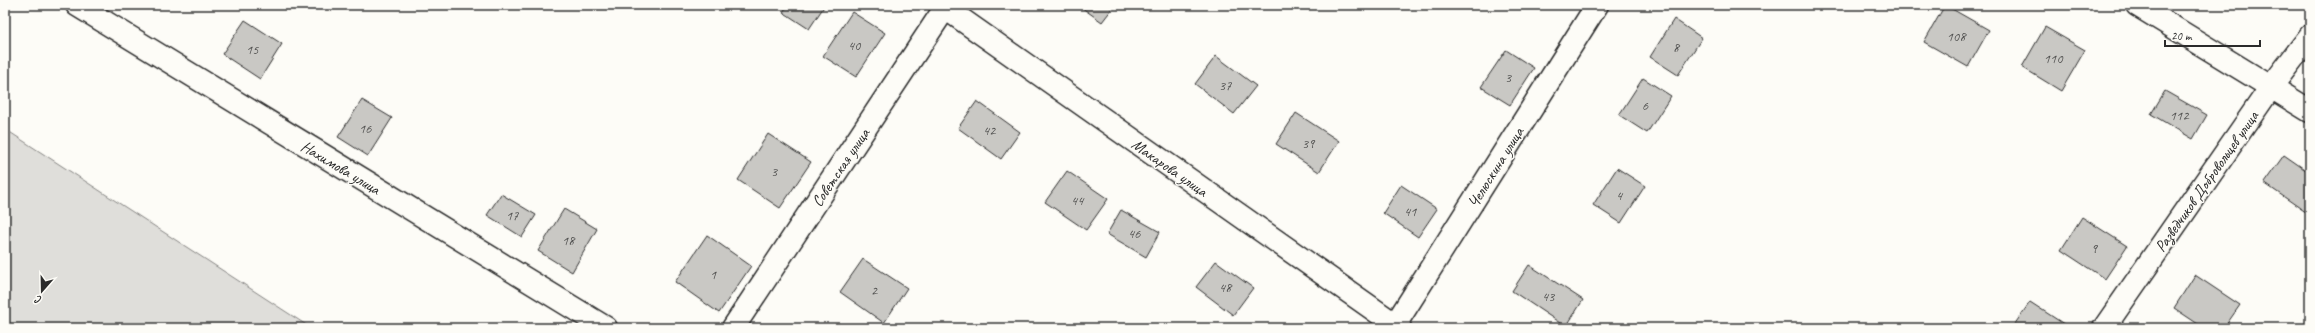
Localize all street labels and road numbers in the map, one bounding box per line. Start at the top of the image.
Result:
street label: Разведчиков Добровольцев улица [2151,106,2264,256]
street label: Челюскина улица [1463,123,1529,211]
street label: Советская улица [807,124,875,211]
street label: Макарова улица [1128,134,1212,202]
street label: Нахимова улица [297,136,385,200]

